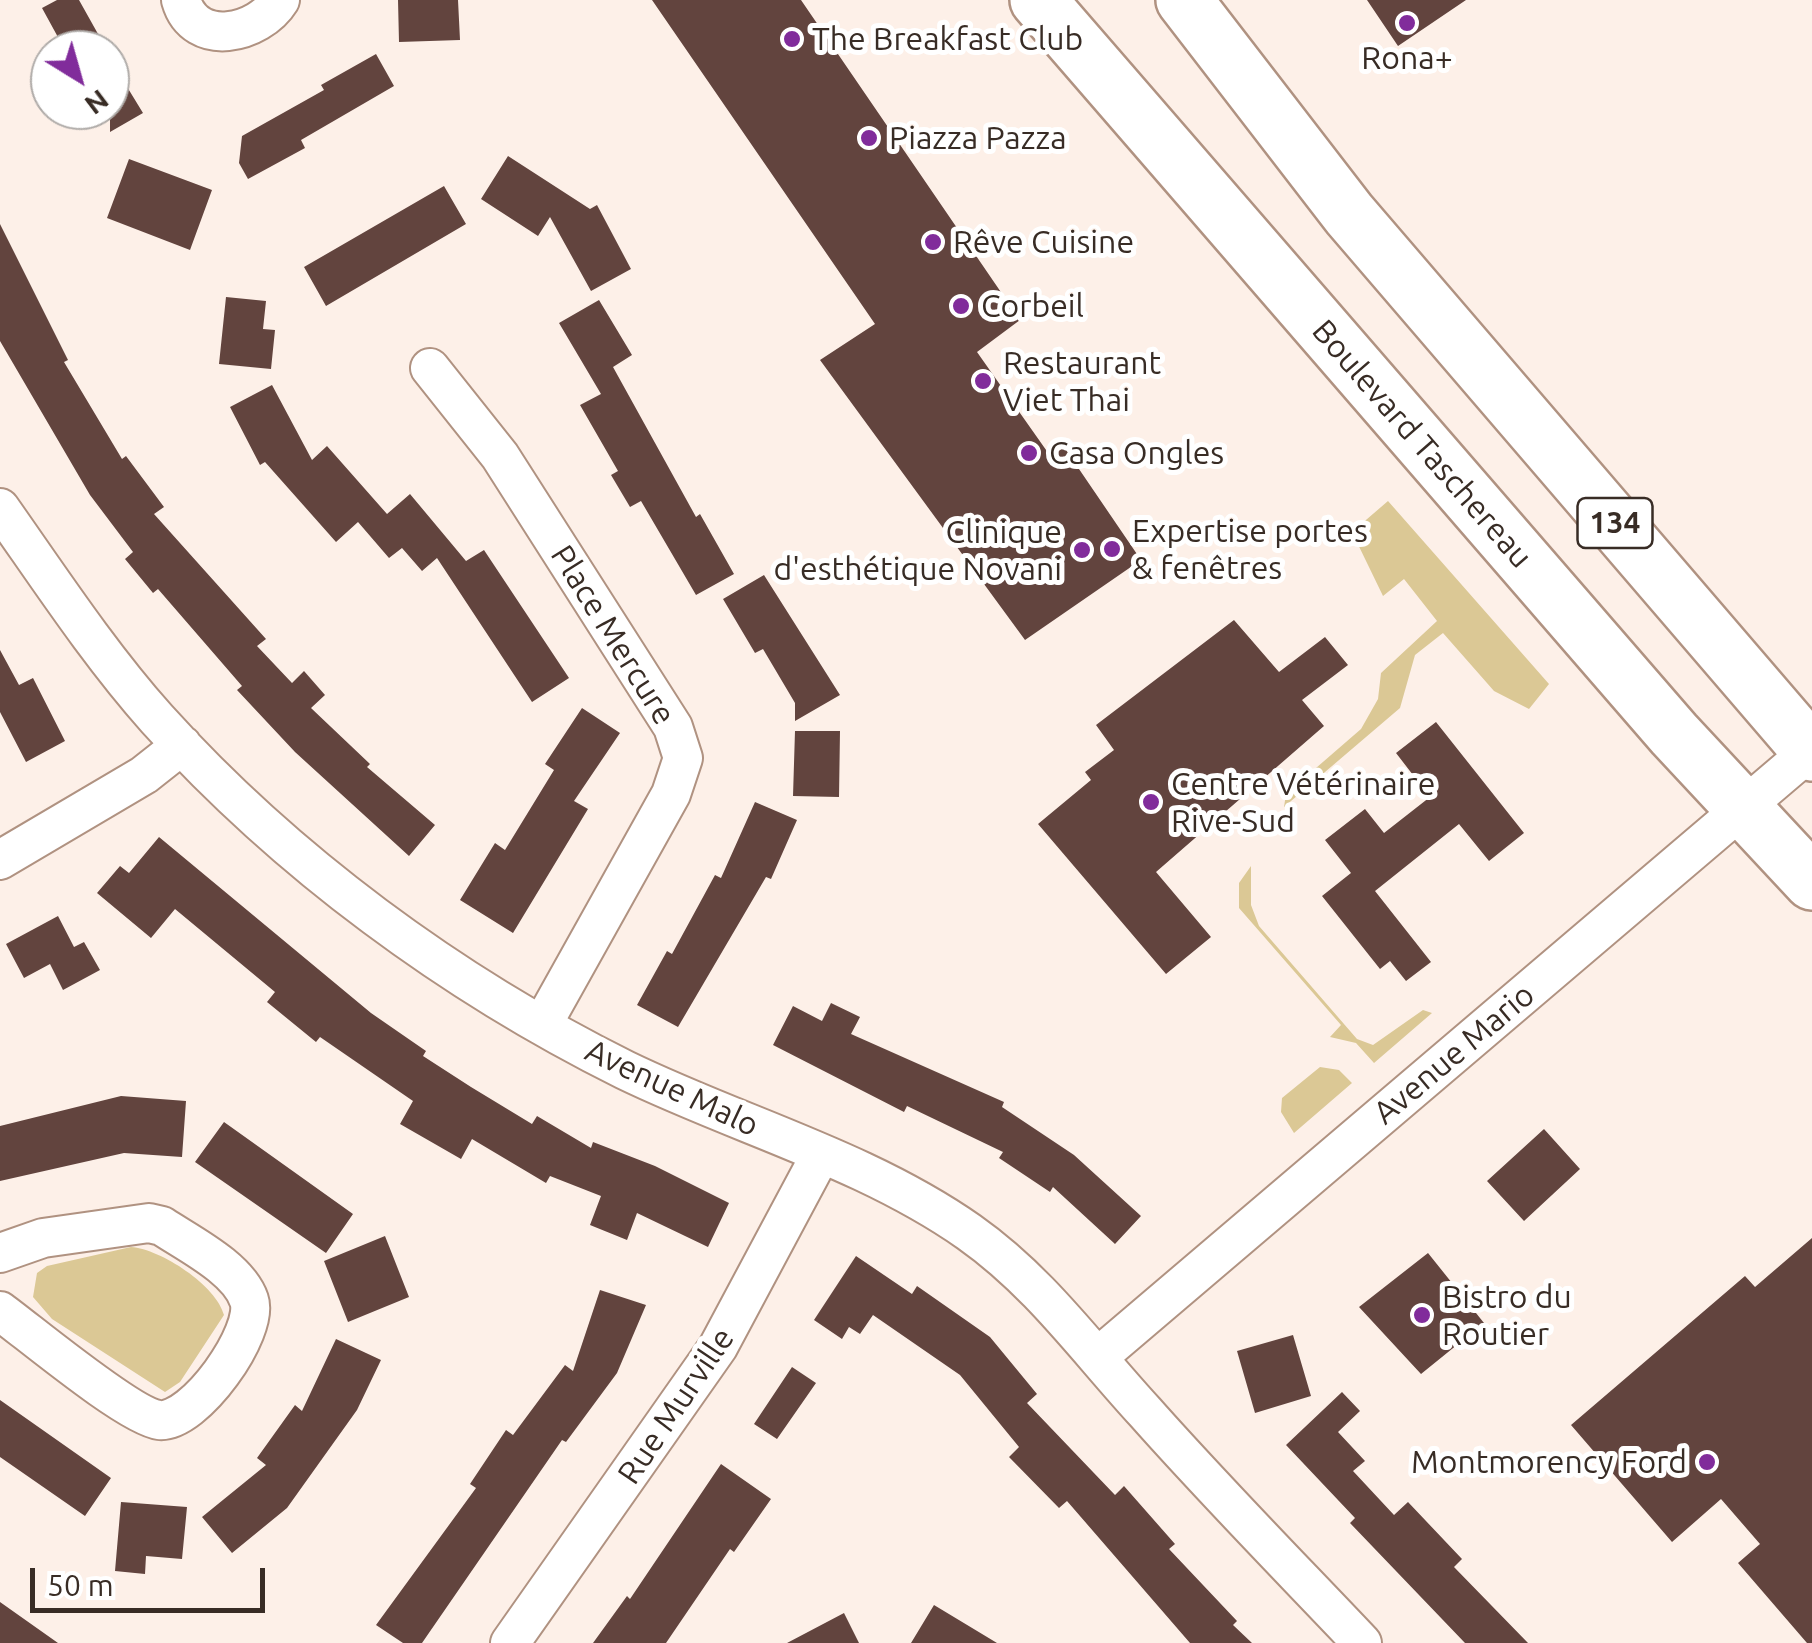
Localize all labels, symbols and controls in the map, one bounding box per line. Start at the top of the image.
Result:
marker: Rona+ [1396,12,1418,34]
place label: The Breakfast Club [812,20,1083,58]
marker: The Breakfast Club [781,28,803,50]
north arrow [30,30,130,130]
place label: Rona+ [1361,39,1453,77]
text: N [79,84,115,121]
place label: Piazza Pazza [889,119,1067,157]
marker: Piazza Pazza [858,127,880,149]
place label: Rêve Cuisine [953,223,1134,261]
marker: Rêve Cuisine [922,231,944,253]
place label: Corbeil [981,287,1084,325]
marker: Corbeil [950,295,972,317]
street label: Boulevard Taschereau [1304,312,1540,576]
place label: Restaurant Viet Thai [1003,344,1161,419]
marker: Restaurant Viet Thai [972,370,994,392]
place label: Casa Ongles [1049,434,1224,472]
marker: Casa Ongles [1018,442,1040,464]
road number: 134 [1578,498,1652,548]
place label: Expertise portes & fenêtres [1132,512,1368,587]
place label: Clinique d'esthétique Novani [774,513,1062,588]
street label: Place Mercure [543,538,683,732]
marker: Expertise portes & fenêtres [1101,538,1123,560]
marker: Clinique d'esthétique Novani [1071,539,1093,561]
place label: Centre Vétérinaire Rive-Sud [1171,765,1435,840]
marker: Centre Vétérinaire Rive-Sud [1140,791,1162,813]
street label: Avenue Mario [1366,976,1542,1132]
street label: Avenue Malo [579,1031,765,1145]
place label: Bistro du Routier [1442,1278,1572,1353]
marker: Bistro du Routier [1411,1304,1433,1326]
street label: Rue Murville [610,1321,742,1491]
place label: Montmorency Ford [1411,1443,1687,1481]
marker: Montmorency Ford [1696,1451,1718,1473]
scale bar [35,1548,270,1610]
text: 50 m [47,1568,114,1602]

